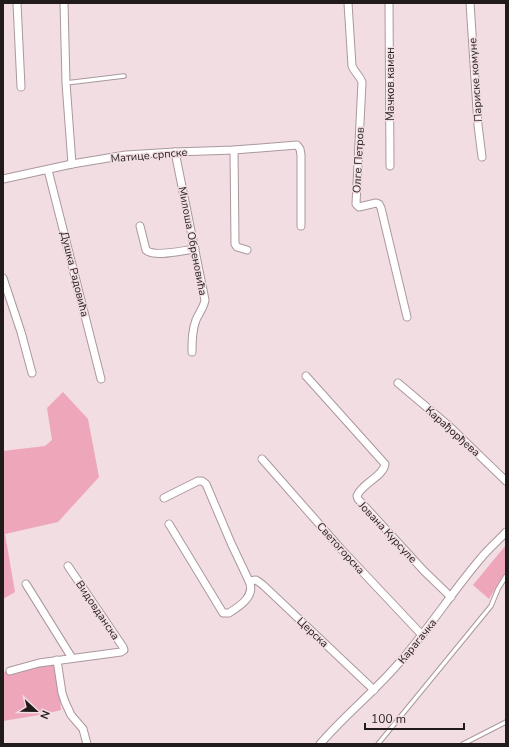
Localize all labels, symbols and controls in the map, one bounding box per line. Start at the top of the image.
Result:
street label: Париске комуне [465,37,486,123]
street label: Мачков камен [383,47,398,121]
street label: Олге Петров [349,127,368,193]
street label: Матице српске [110,145,188,166]
street label: Милоша Обреновића [175,185,210,297]
street label: Душка Радовића [57,230,92,319]
street label: Карађорђева [422,403,483,460]
street label: Јована Курсуле [355,498,420,566]
street label: Светогорска [313,519,368,578]
street label: Видовданска [72,578,123,643]
street label: Церска [294,614,332,651]
street label: Карагачка [395,616,440,667]
north arrow [16,691,56,731]
scale bar [365,705,464,731]
text: N [36,708,53,721]
text: 100 m [371,711,406,727]

